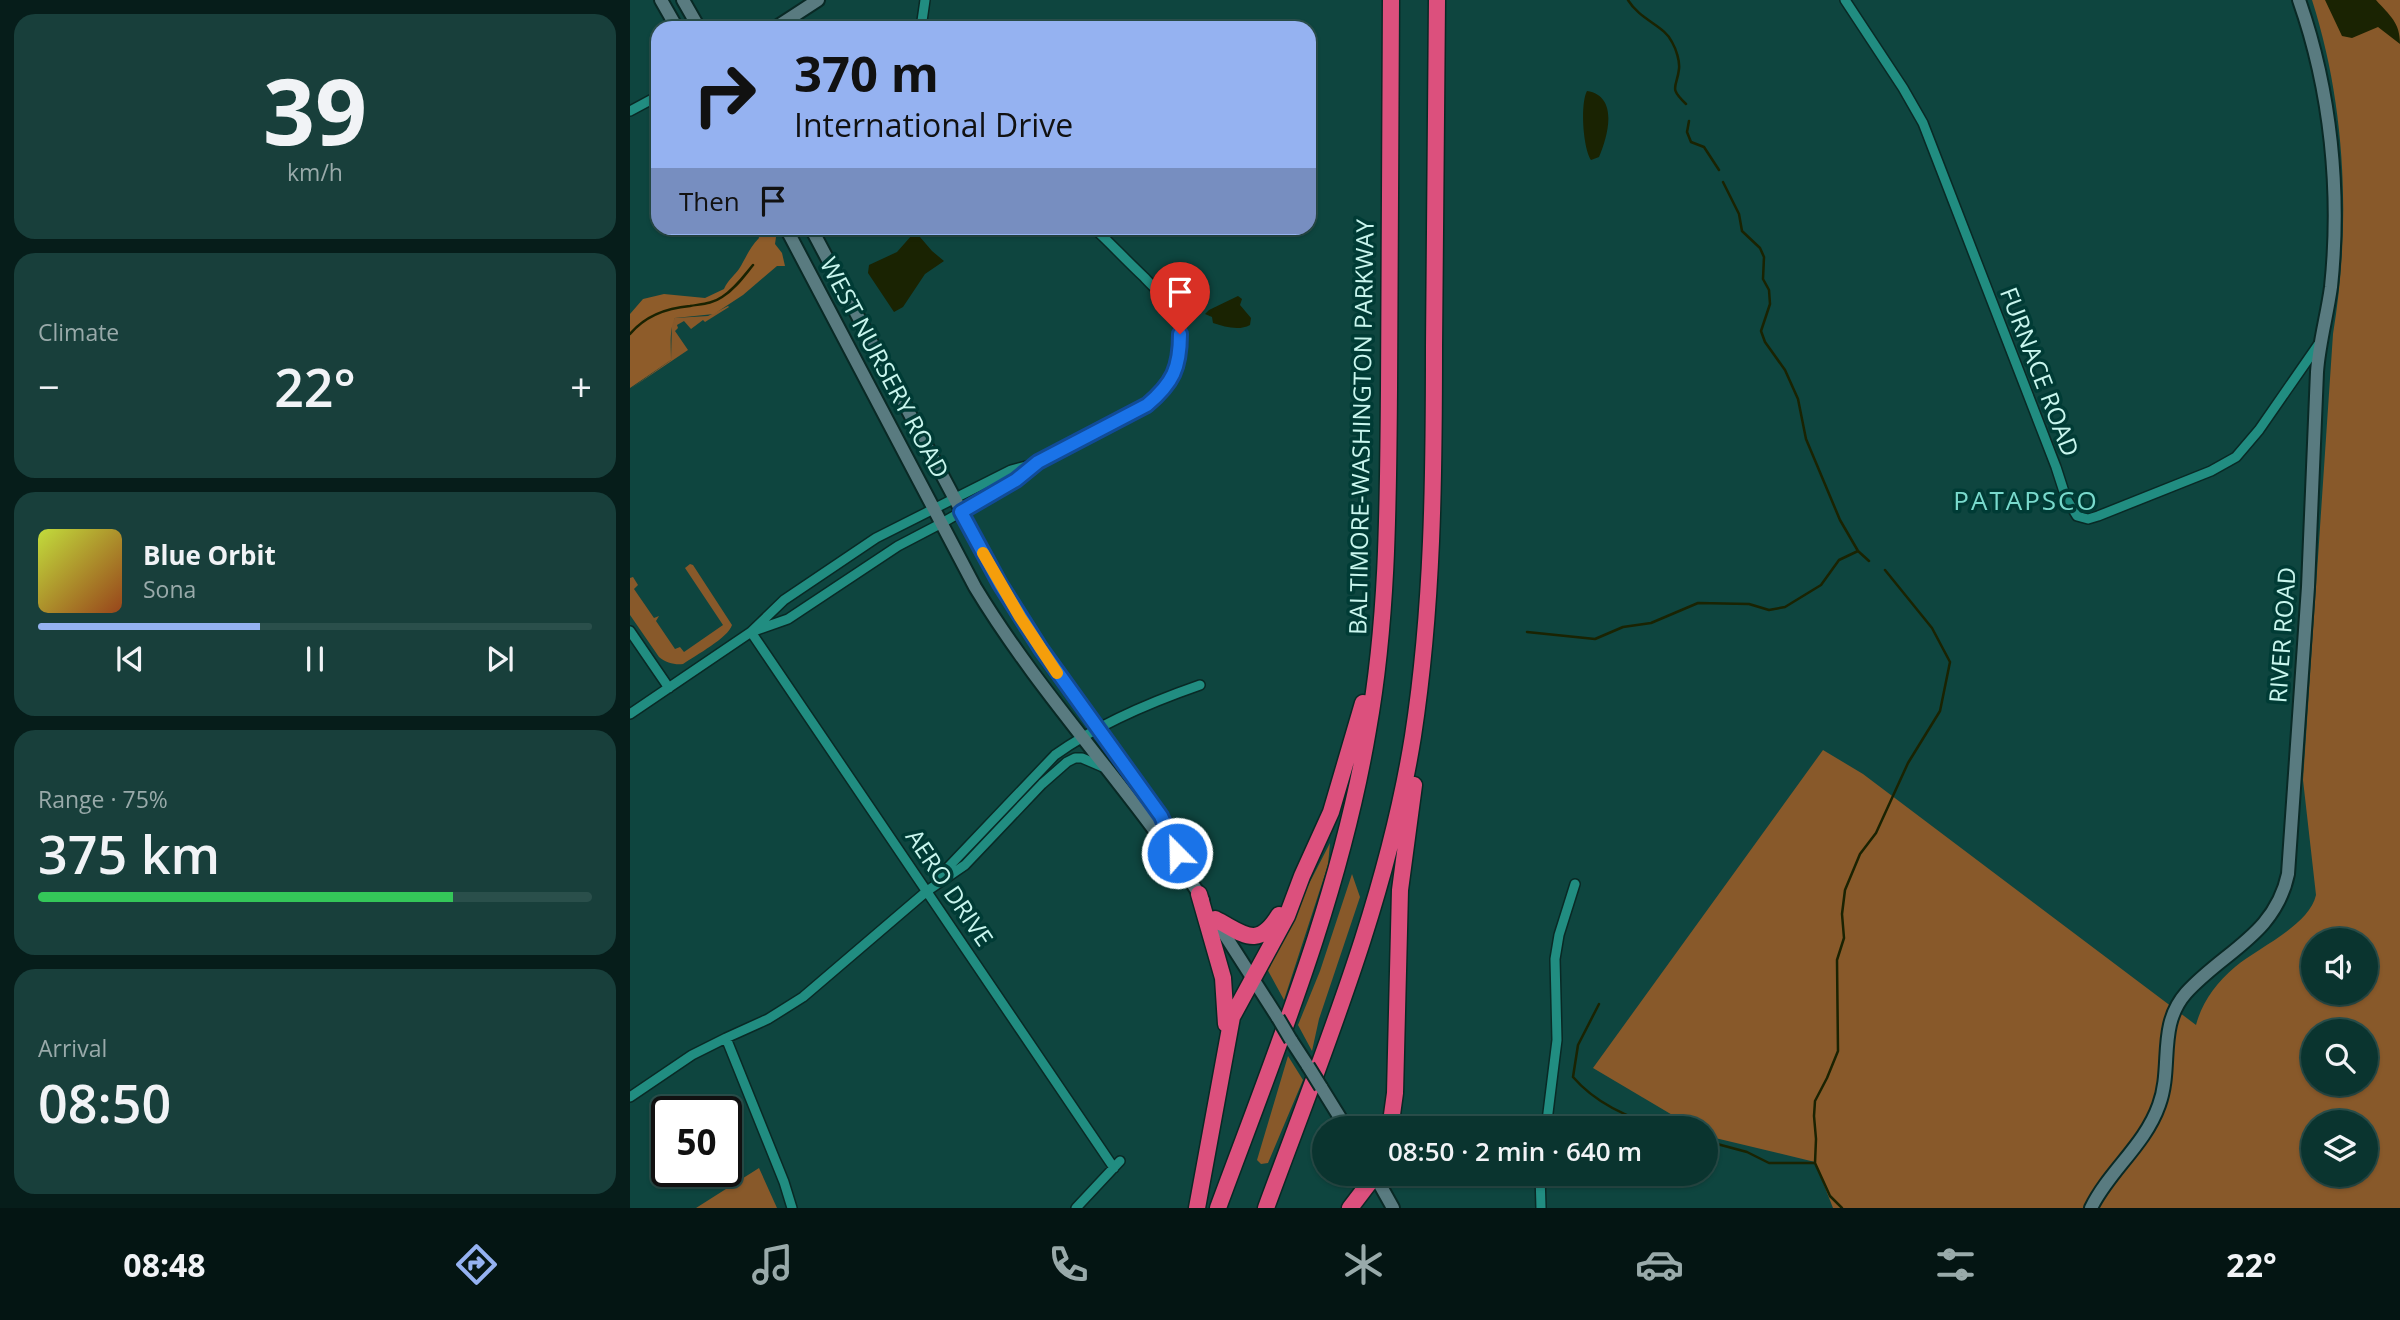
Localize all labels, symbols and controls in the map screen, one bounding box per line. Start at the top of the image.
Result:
text: 370 m [794,40,939,106]
text: 39 [263,48,367,172]
icon: right [679,49,770,140]
text: International Drive [794,103,1073,146]
text: km/h [287,156,343,188]
icon: arrive [754,182,792,220]
text: Then [679,183,740,219]
street label: BALTIMORE-WASHINGTON PARKWAY [1340,218,1381,635]
street label: WEST NURSERY ROAD [813,251,958,483]
pin [1150,262,1210,334]
icon: arrive [1161,273,1199,311]
street label: FURNACE ROAD [1993,282,2088,461]
text: Climate [38,316,119,348]
text: 22° [274,351,356,422]
text: − [38,360,60,412]
text: + [570,360,592,412]
district label: PATAPSCO [1953,482,2099,518]
text: Blue Orbit [143,537,276,573]
street label: RIVER ROAD [2260,566,2303,704]
text: Sona [143,573,196,605]
icon: previous [111,640,149,678]
icon: pause [296,640,334,678]
icon: next [481,640,519,678]
text: Range · 75% [38,783,168,815]
position arrow [1140,816,1214,890]
text: 375 km [38,818,220,889]
street label: AERO DRIVE [899,822,1002,952]
map controls [2301,928,2378,1187]
button: sound [2301,928,2378,1005]
button: search [2301,1019,2378,1096]
text: Arrival [38,1032,107,1064]
text: 08:50 [38,1067,171,1138]
speed limit sign: 50 [651,1096,742,1187]
button: layers [2301,1110,2378,1187]
text: 08:50 · 2 min · 640 m [1388,1133,1642,1169]
icon: directions [452,1240,501,1289]
icon: music [748,1240,797,1289]
icon: phone [1044,1240,1093,1289]
icon: climate [1339,1240,1388,1289]
icon: car [1635,1240,1684,1289]
icon: filters [1931,1240,1980,1289]
text: 08:48 [123,1243,206,1286]
text: 22° [2226,1243,2277,1286]

